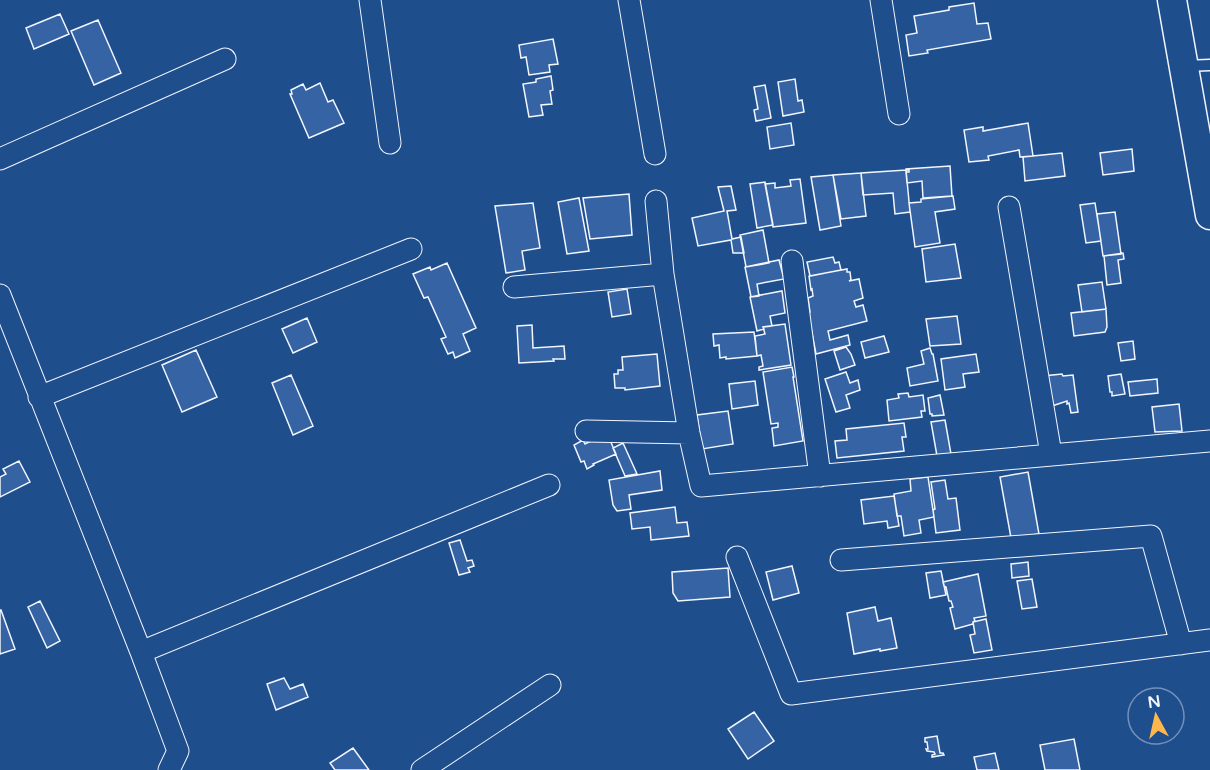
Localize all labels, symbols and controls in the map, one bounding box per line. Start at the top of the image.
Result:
north arrow [1126,686,1186,746]
text: N [1146,691,1162,713]

